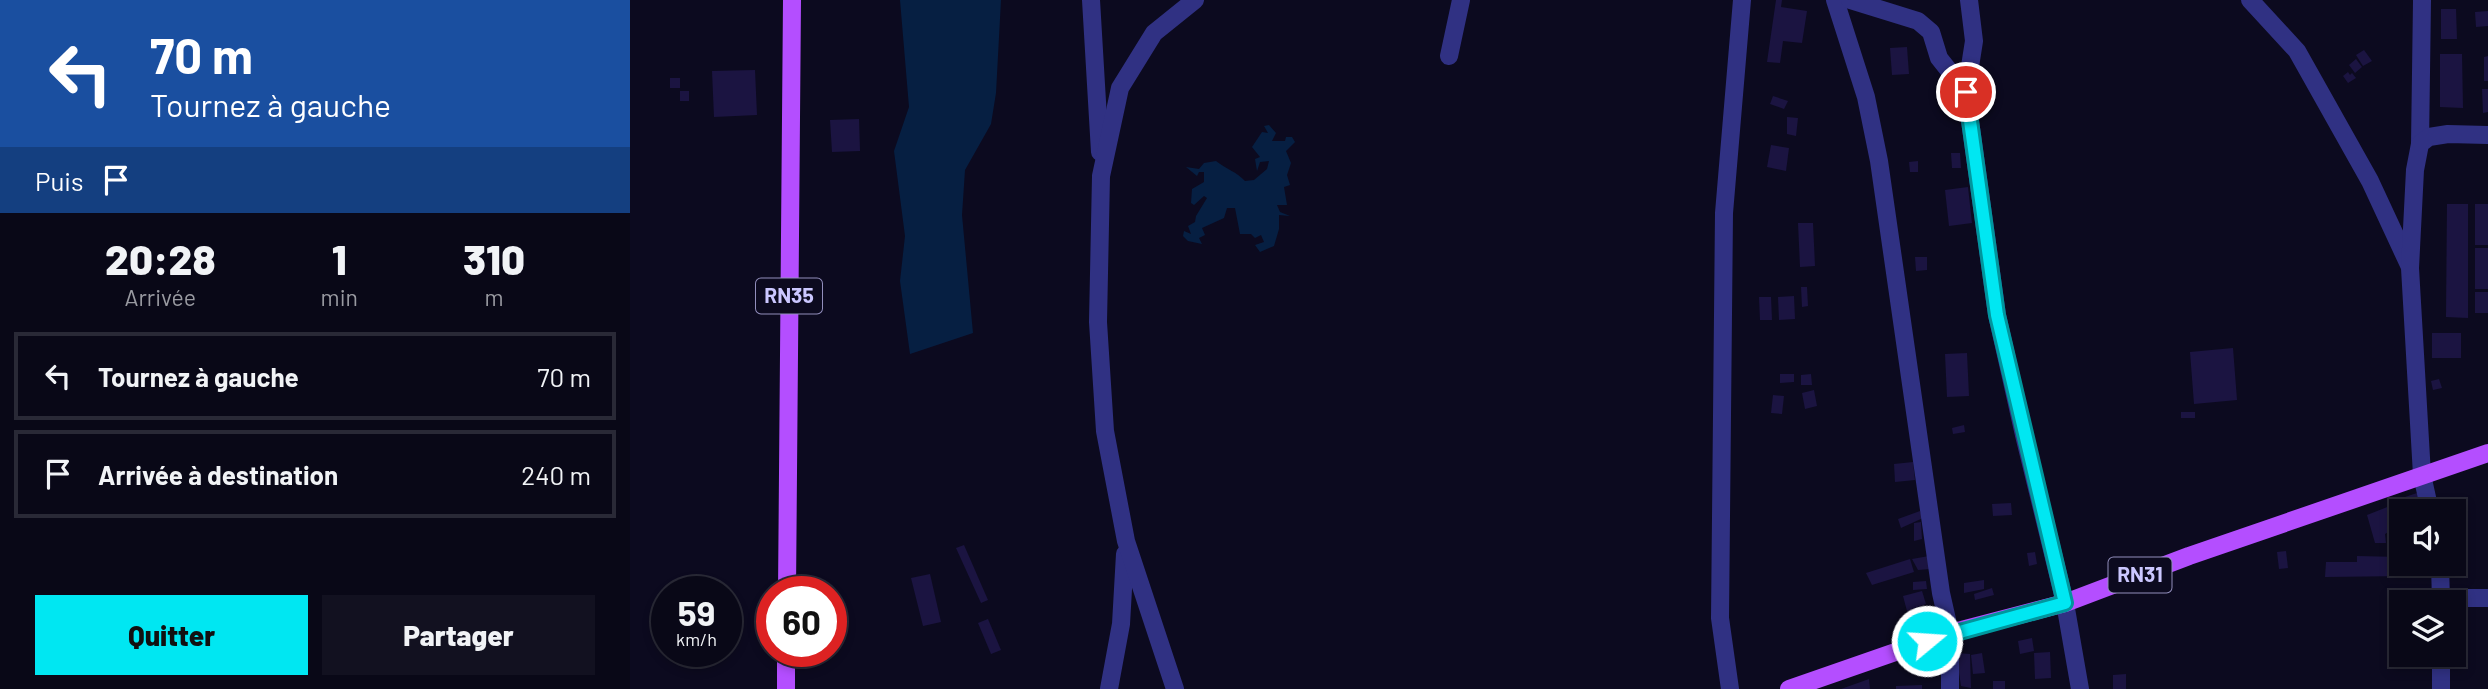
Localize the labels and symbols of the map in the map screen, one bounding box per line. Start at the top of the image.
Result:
pin [1936,62,1996,122]
road number: RN35 [756,278,822,314]
road number: RN31 [2108,558,2172,592]
speed limit sign: 60 [756,576,847,667]
position arrow [1890,604,1964,678]

